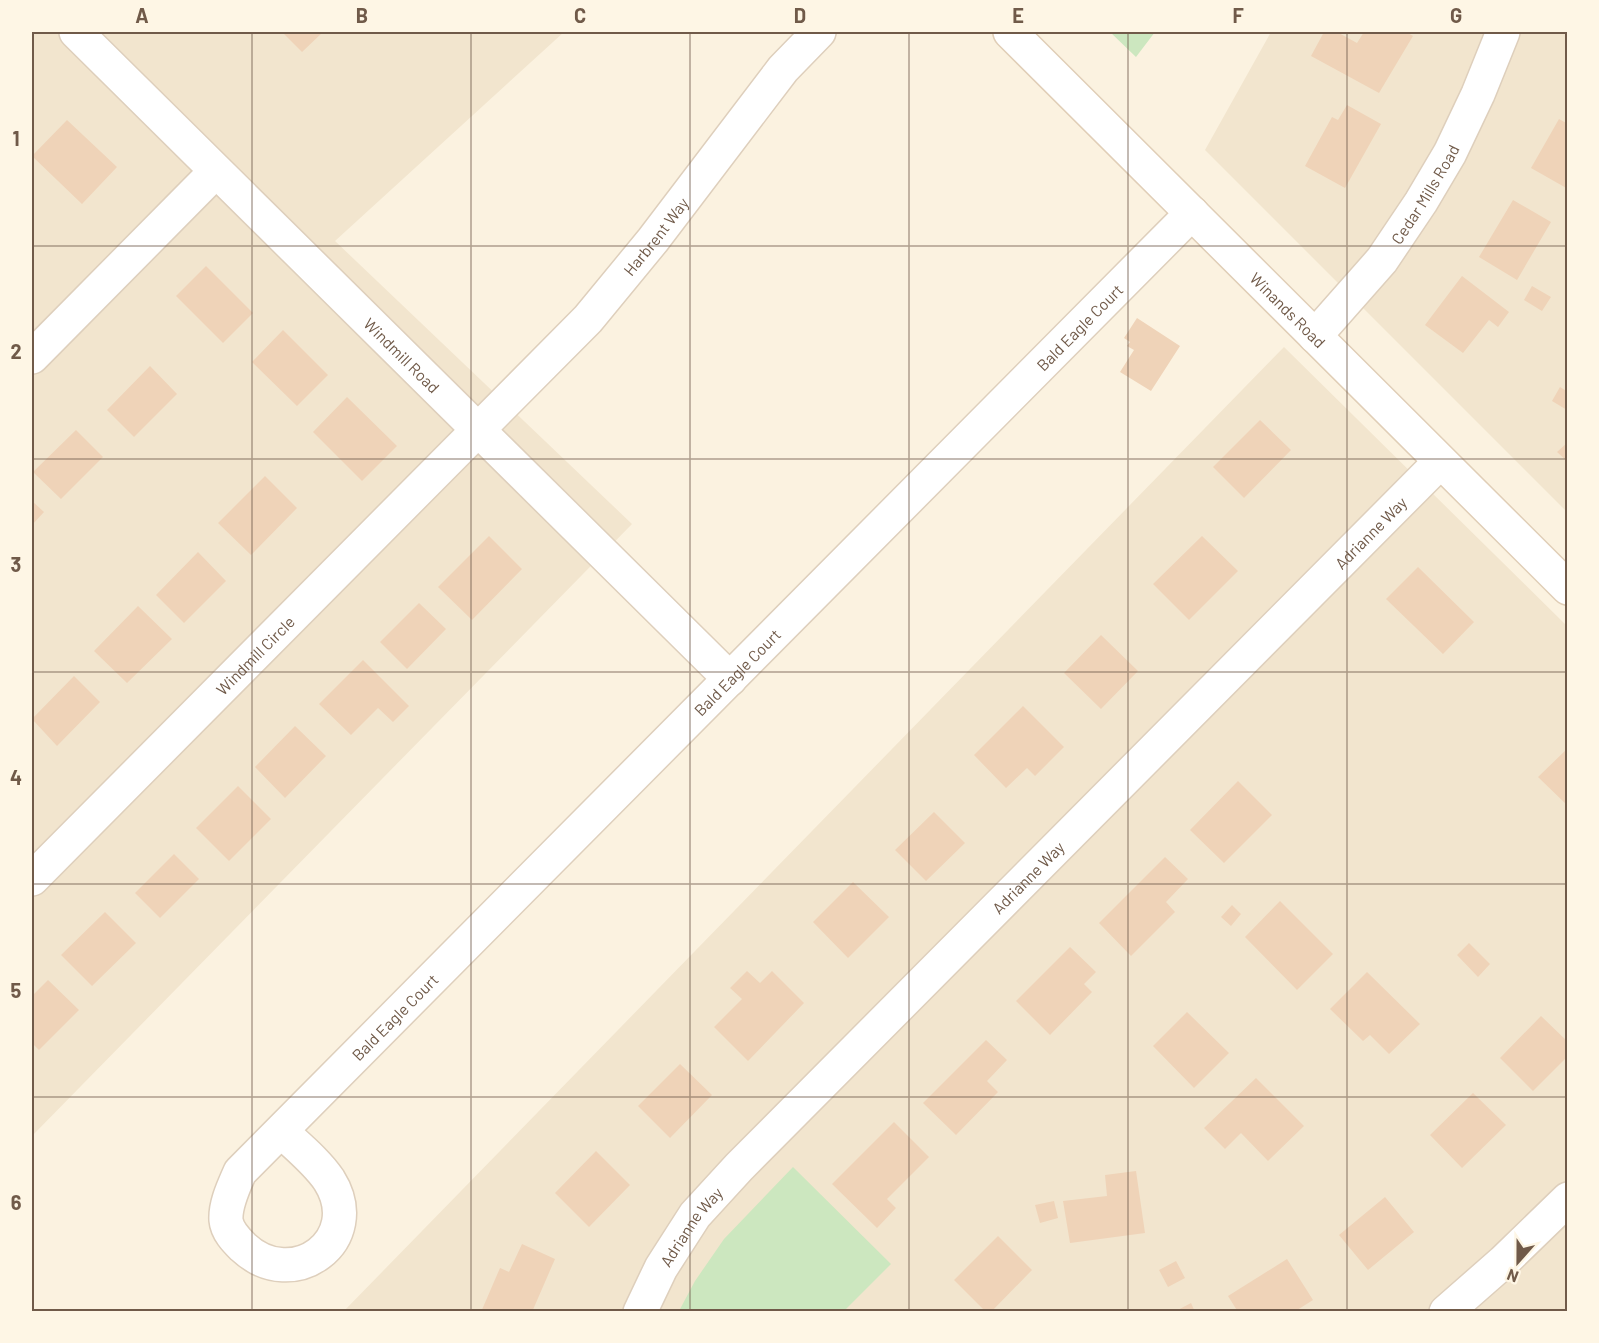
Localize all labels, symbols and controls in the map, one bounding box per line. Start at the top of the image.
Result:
text: A [135,3,149,27]
text: B [356,3,368,27]
text: C [574,3,586,27]
text: D [794,3,806,27]
text: E [1012,3,1024,27]
text: F [1232,3,1244,27]
text: G [1450,3,1462,27]
text: 1 [12,126,20,150]
street label: Cedar Mills Road [1386,141,1462,247]
street label: Harbrent Way [619,193,692,279]
street label: Winands Road [1247,268,1330,351]
street label: Bald Eagle Court [1032,279,1126,374]
street label: Windmill Road [361,313,444,396]
text: 2 [10,339,22,363]
street label: Adrianne Way [1330,492,1410,572]
text: 3 [11,552,21,576]
street label: Windmill Circle [211,611,298,698]
street label: Bald Eagle Court [690,624,784,719]
text: 4 [10,765,22,789]
street label: Adrianne Way [988,836,1068,917]
street label: Bald Eagle Court [347,969,441,1064]
text: 5 [11,978,22,1002]
street label: Adrianne Way [655,1182,726,1270]
text: 6 [11,1190,22,1214]
north arrow [1488,1232,1548,1292]
text: N [1504,1266,1521,1287]

